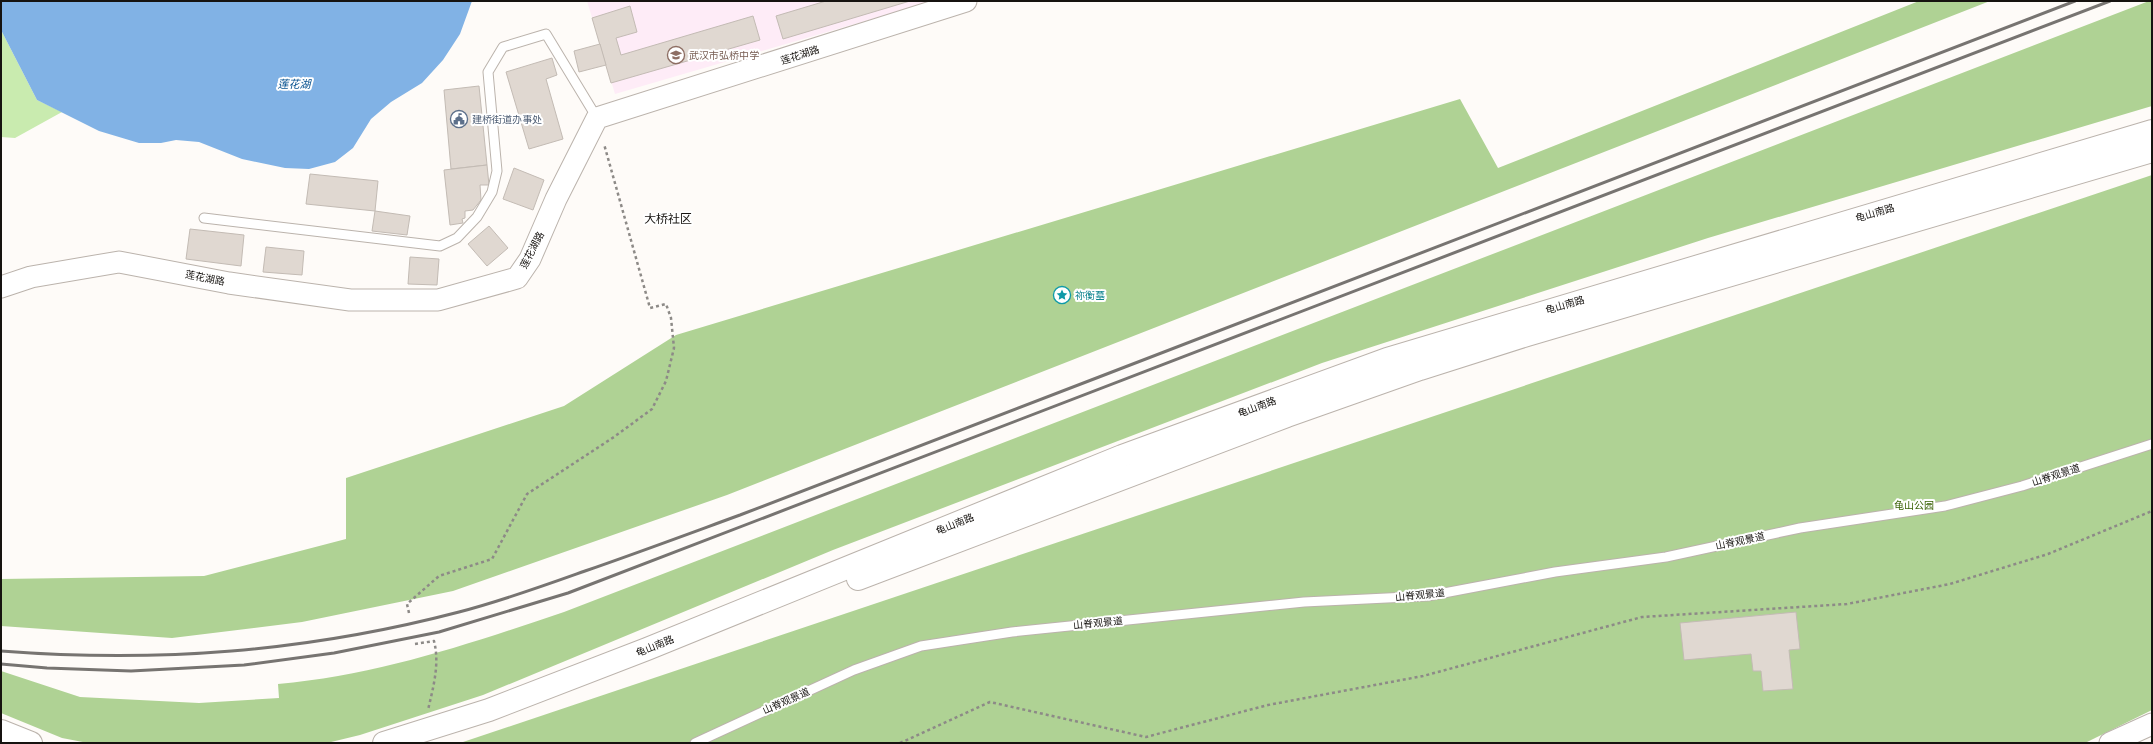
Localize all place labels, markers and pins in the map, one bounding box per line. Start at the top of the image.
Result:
school or university icon: 武汉市弘桥中学 [666,45,686,65]
place label: 武汉市弘桥中学 [689,49,759,62]
public building icon: 建桥街道办事处 [449,109,469,129]
place label: 建桥街道办事处 [472,113,542,126]
place icon: 祢衡墓 [1052,285,1072,305]
place label: 祢衡墓 [1075,289,1105,302]

